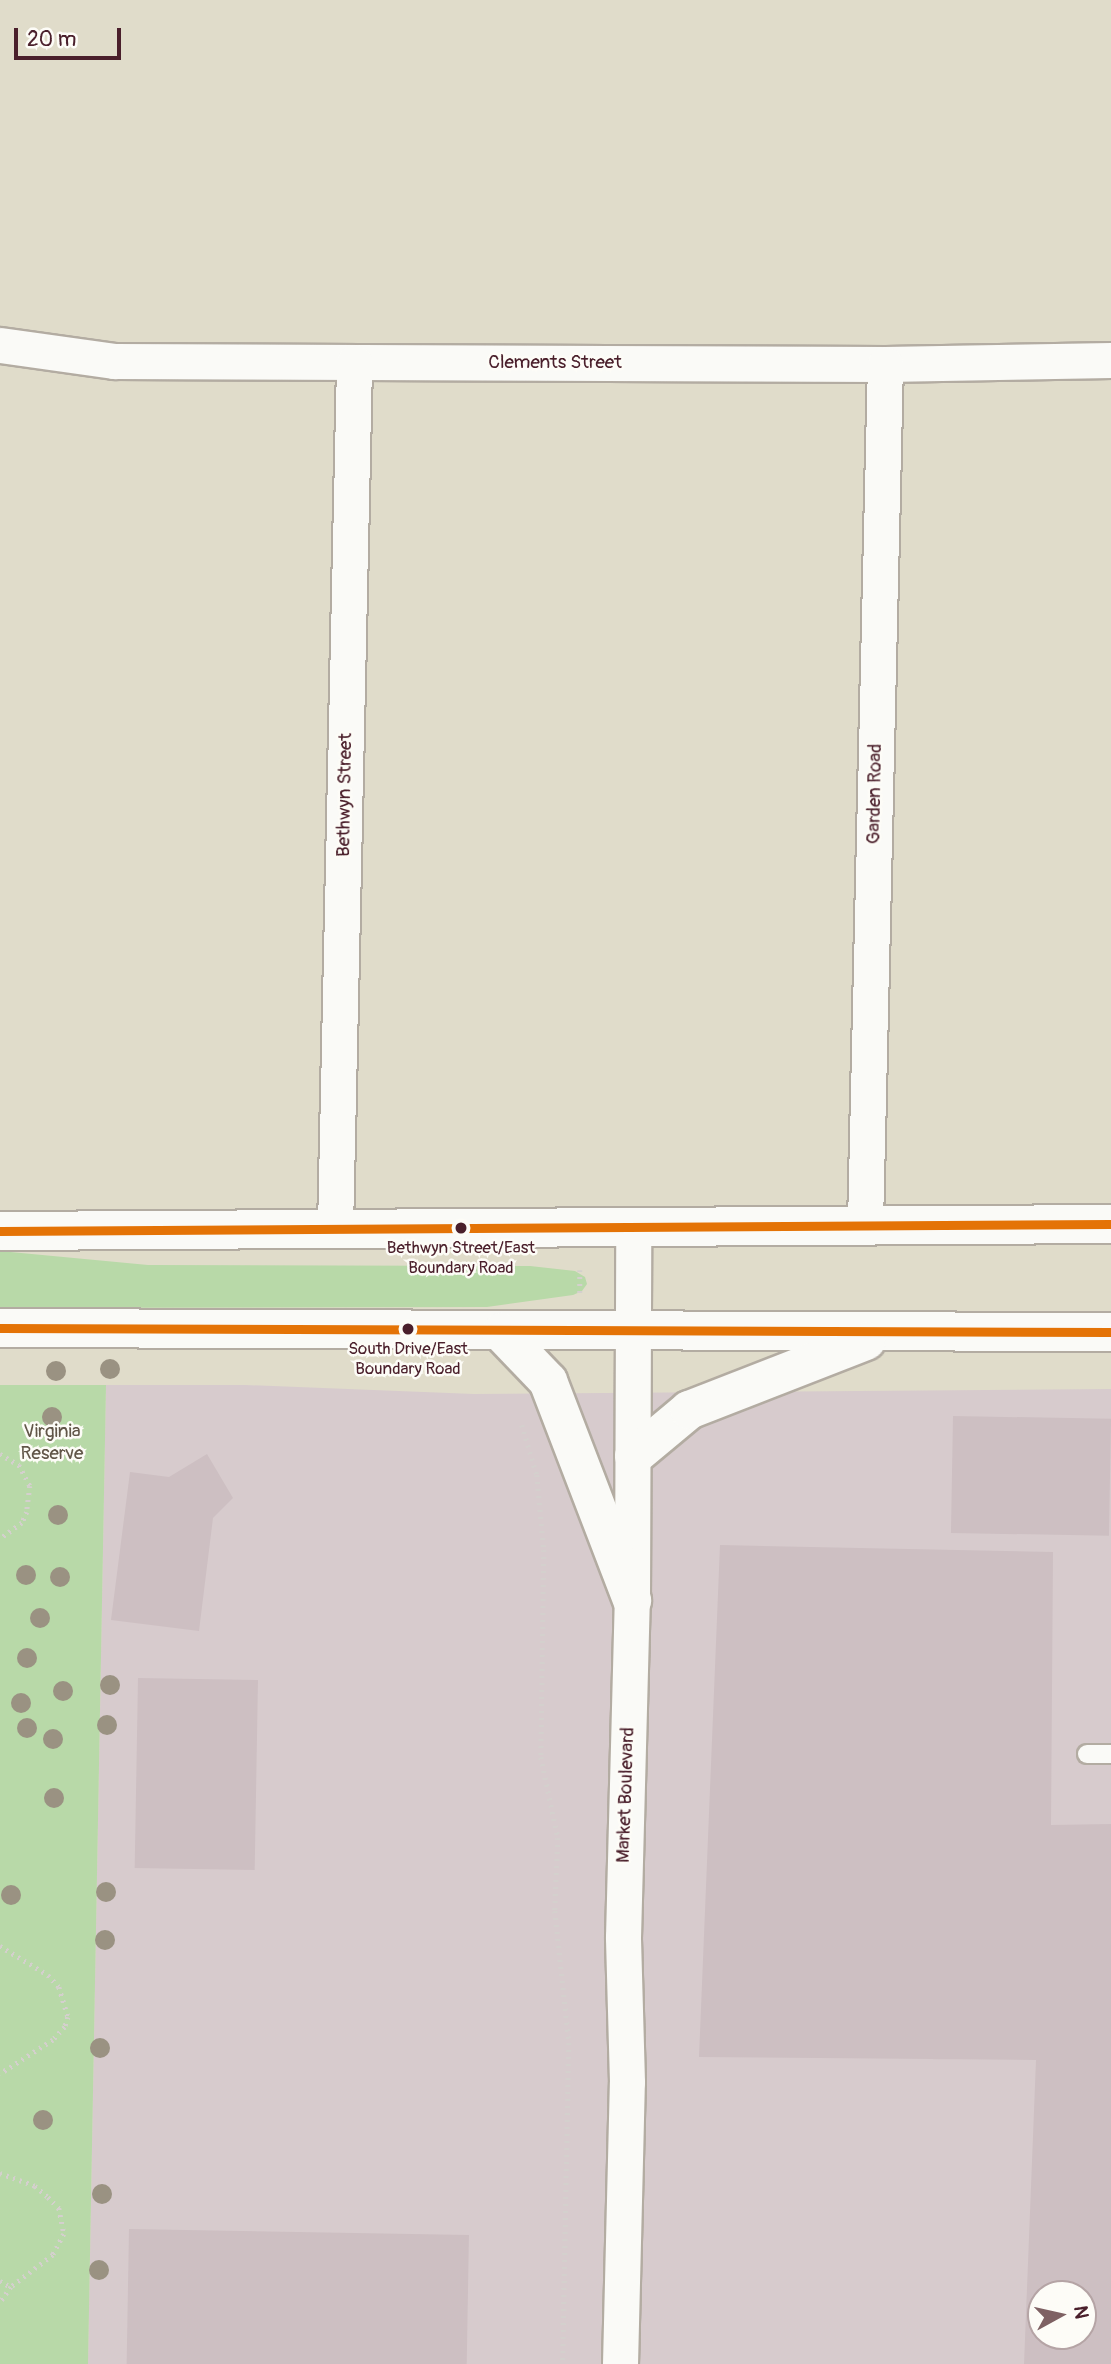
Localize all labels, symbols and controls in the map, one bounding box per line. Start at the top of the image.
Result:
scale bar [18,14,124,58]
text: 20 m [27,26,76,53]
street label: Clements Street [488,352,622,374]
street label: Bethwyn Street [333,733,357,857]
street label: Garden Road [863,744,887,844]
marker: Bethwyn Street/East Boundary Road [454,1221,468,1235]
place label: Bethwyn Street/East Boundary Road [387,1238,535,1278]
marker: South Drive/East Boundary Road [401,1322,415,1336]
place label: South Drive/East Boundary Road [348,1339,468,1379]
park label: Virginia Reserve [21,1421,83,1465]
street label: Market Boulevard [612,1727,640,1863]
north arrow [1027,2280,1097,2350]
text: N [1068,2304,1094,2320]

